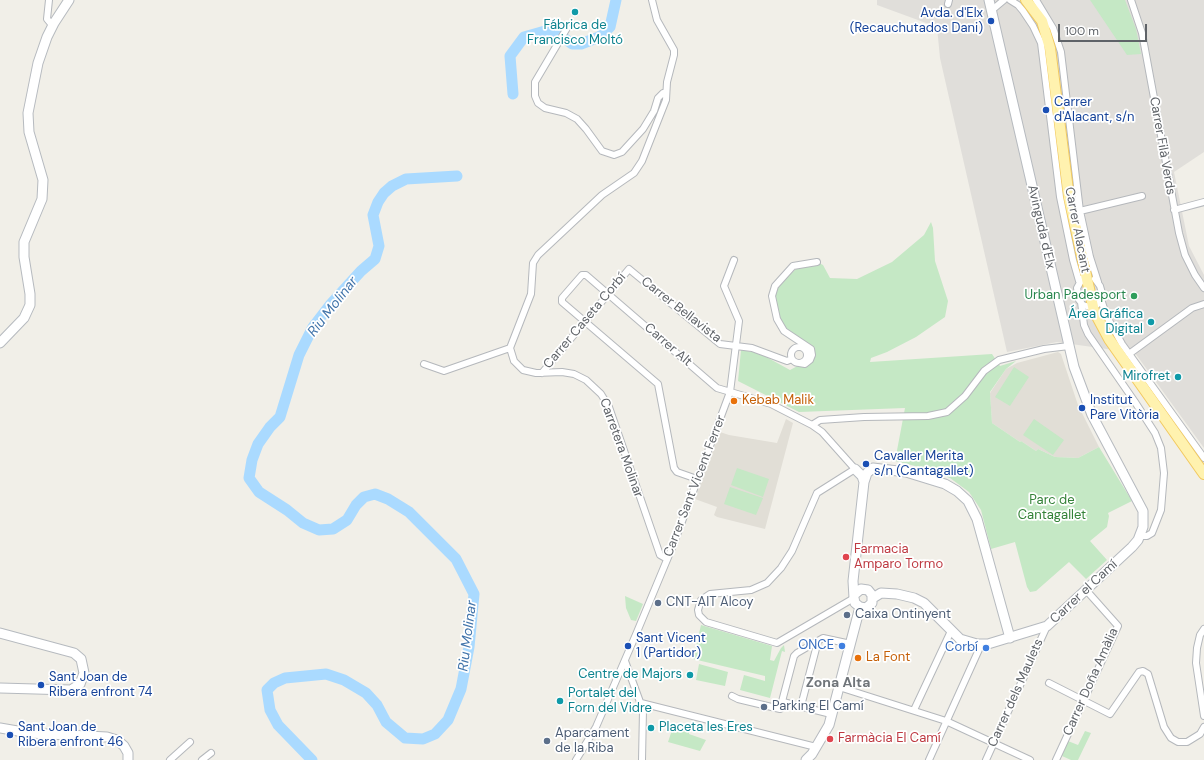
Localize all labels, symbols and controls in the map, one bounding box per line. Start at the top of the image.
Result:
place label: Avda. d'Elx (Recauchutados Dani) [850,6,983,37]
marker: Fábrica de Francisco Moltó [570,7,580,17]
marker: Avda. d'Elx (Recauchutados Dani) [986,16,996,26]
scale bar [1060,16,1149,42]
place label: Fábrica de Francisco Moltó [527,18,623,49]
text: 100 m [1065,23,1099,39]
place label: Carrer d'Alacant, s/n [1054,95,1134,126]
street label: Carrer Filà Verds [1146,96,1178,196]
marker: Carrer d'Alacant, s/n [1041,105,1051,115]
street label: Avinguda d'Elx [1024,183,1058,271]
street label: Carrer Alacant [1061,186,1093,274]
street label: Carrer Caseta Corbí [540,270,630,372]
water label: Riu Molinar [304,274,362,340]
street label: Carrer Bellavista [638,274,724,346]
place label: Urban Padesport [1024,288,1126,304]
marker: Urban Padesport [1129,291,1139,301]
place label: Área Gráfica Digital [1068,307,1143,338]
marker: Área Gráfica Digital [1146,317,1156,327]
street label: Carrer Alt [641,320,695,370]
place label: Mirofret [1122,369,1170,385]
marker: Mirofret [1173,372,1183,382]
place label: Kebab Malik [742,393,814,409]
place label: Institut Pare Vitòria [1090,393,1159,424]
street label: Carretera Molinar [596,396,646,500]
marker: Kebab Malik [729,396,739,406]
marker: Institut Pare Vitòria [1077,403,1087,413]
street label: Carrer Sant Vicent Ferrer [661,413,729,559]
place label: Cavaller Merita s/n (Cantagallet) [874,449,974,480]
marker: Cavaller Merita s/n (Cantagallet) [861,459,871,469]
park label: Parc de Cantagallet [1018,493,1086,524]
place label: Farmacia Amparo Tormo [854,542,943,573]
marker: Farmacia Amparo Tormo [841,552,851,562]
street label: Carrer el Camí [1047,557,1121,627]
place label: CNT-AIT Alcoy [666,595,753,611]
marker: CNT-AIT Alcoy [653,598,663,608]
water label: Riu Molinar [455,600,481,672]
place label: Caixa Ontinyent [855,607,951,623]
marker: Caixa Ontinyent [842,610,852,620]
street label: Carrer Doña Amàlia [1060,626,1122,738]
place label: Sant Vicent 1 (Partidor) [636,631,706,662]
street label: Carrer dels Maulets [985,636,1047,750]
place label: ONCE [798,638,834,654]
place label: Corbí [945,640,978,656]
marker: Sant Vicent 1 (Partidor) [623,641,633,651]
marker: ONCE [837,641,847,651]
marker: Corbí [981,643,991,653]
place label: La Font [866,650,910,666]
marker: La Font [853,653,863,663]
place label: Centre de Majors [578,667,682,683]
place label: Sant Joan de Ribera enfront 74 [49,670,152,701]
marker: Centre de Majors [685,670,695,680]
district label: Zona Alta [806,675,870,691]
marker: Sant Joan de Ribera enfront 74 [36,680,46,690]
place label: Portalet del Forn del Vidre [568,686,652,717]
marker: Portalet del Forn del Vidre [555,696,565,706]
place label: Parking El Camí [772,699,864,715]
marker: Parking El Camí [759,702,769,712]
place label: Sant Joan de Ribera enfront 46 [18,720,123,751]
place label: Placeta les Eres [659,720,753,736]
marker: Placeta les Eres [646,723,656,733]
place label: Aparcament de la Riba [555,726,629,757]
marker: Sant Joan de Ribera enfront 46 [5,730,15,740]
place label: Farmàcia El Camí [838,731,941,747]
marker: Farmàcia El Camí [825,734,835,744]
marker: Aparcament de la Riba [542,736,552,746]

